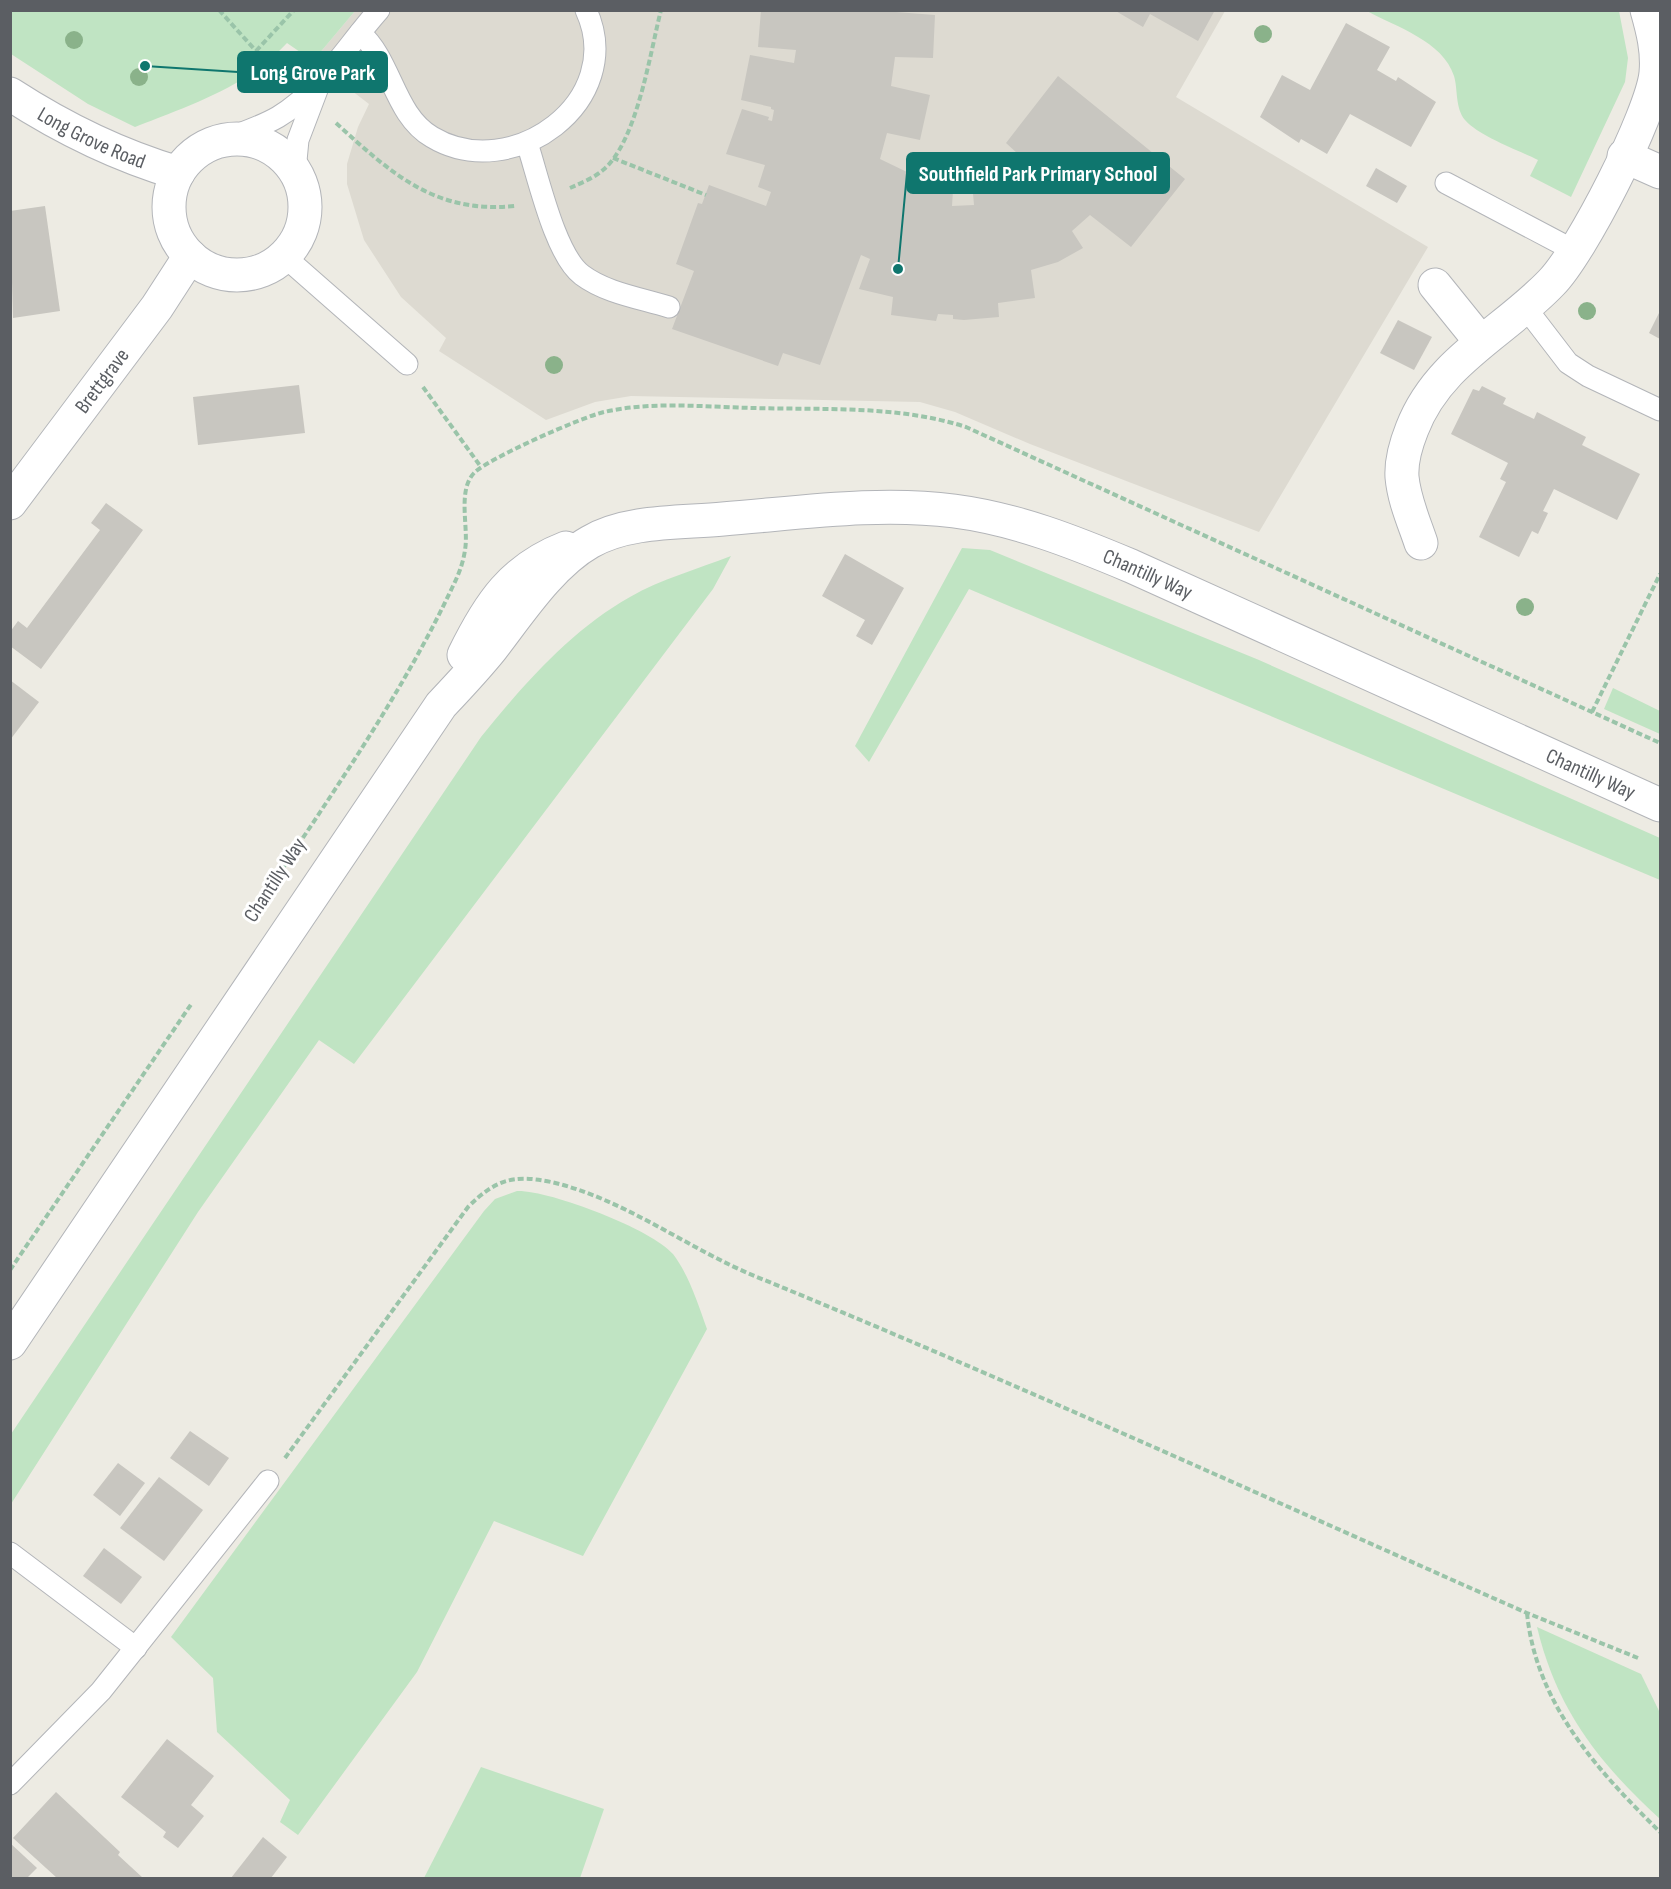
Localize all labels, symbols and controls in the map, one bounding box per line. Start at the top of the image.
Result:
callout: Long Grove Park [238,52,387,92]
text: Long Grove Park [251,60,376,87]
street label: Long Grove Road [33,101,149,174]
callout: Southfield Park Primary School [907,153,1169,193]
text: Southfield Park Primary School [919,161,1157,188]
street label: Brettgrave [69,343,134,418]
street label: Chantilly Way [1099,543,1196,605]
street label: Chantilly Way [1542,743,1639,805]
street label: Chantilly Way [239,833,311,927]

